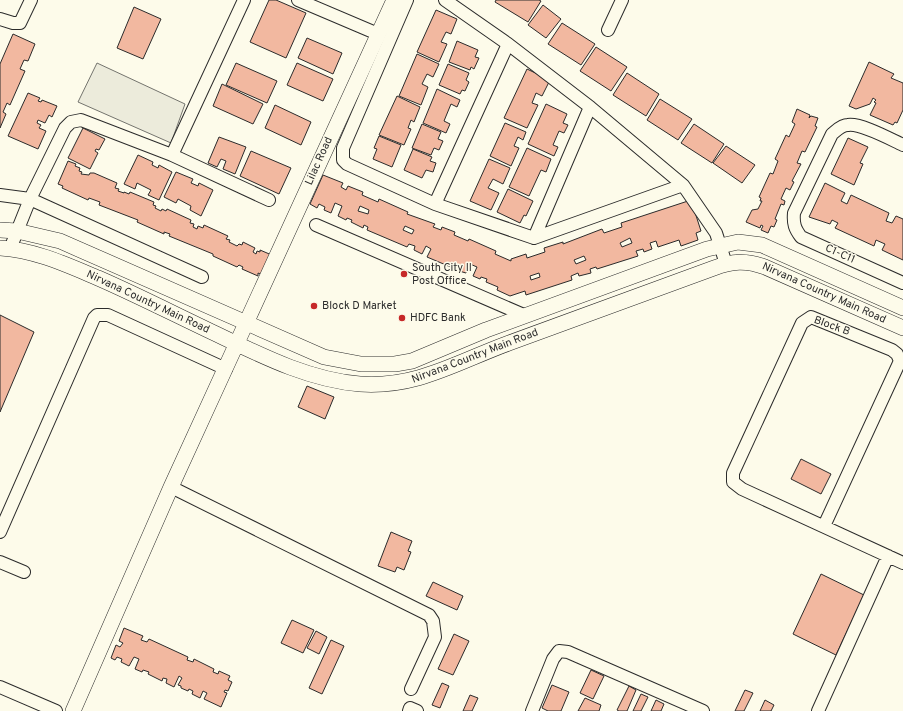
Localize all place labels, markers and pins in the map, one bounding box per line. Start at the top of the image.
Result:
place label: South City II Post Office [412,261,472,288]
marker: South City II Post Office [399,269,409,279]
place label: Block D Market [322,299,397,313]
marker: Block D Market [309,301,319,311]
place label: HDFC Bank [410,311,466,325]
marker: HDFC Bank [397,313,407,323]

